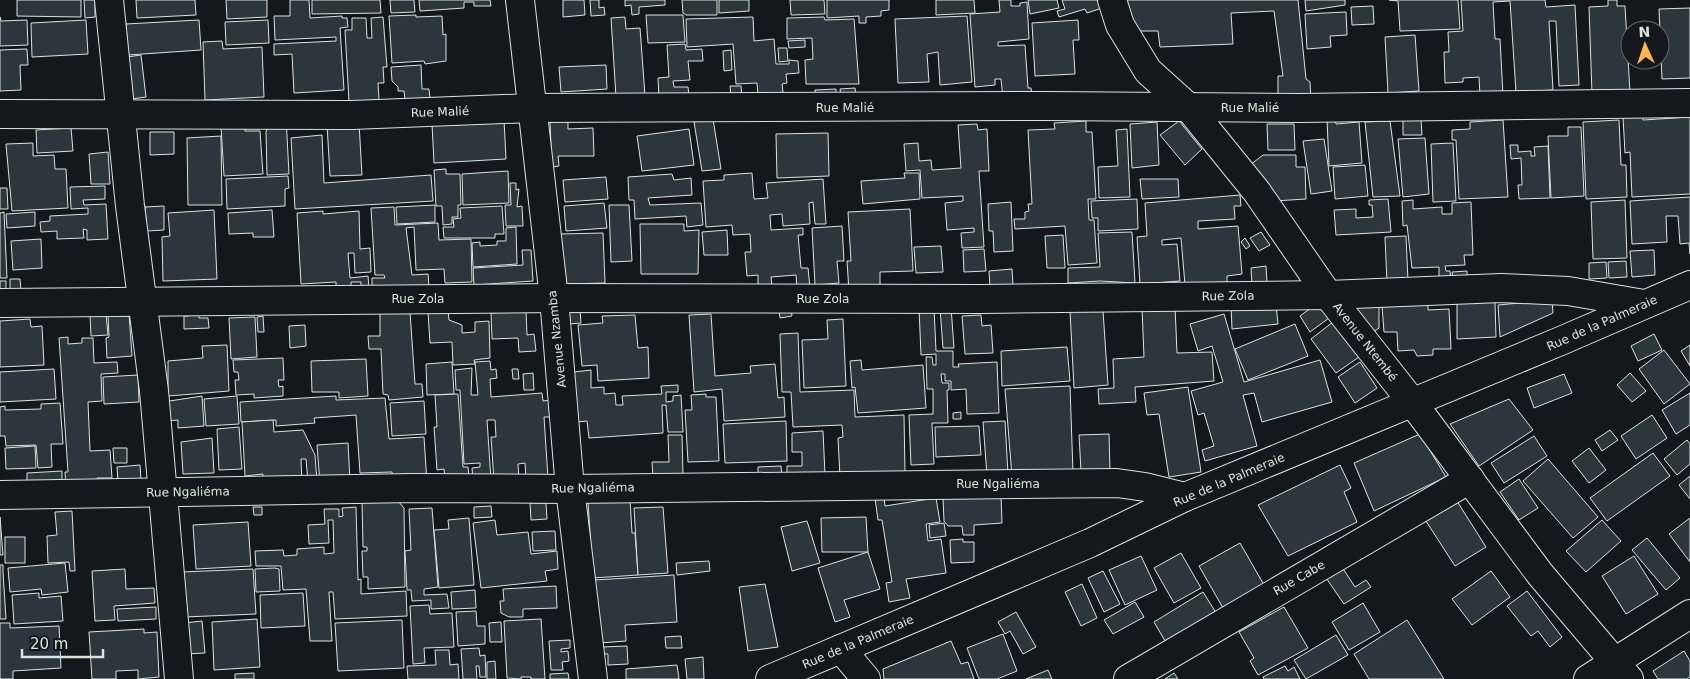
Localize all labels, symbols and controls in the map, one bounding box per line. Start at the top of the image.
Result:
north arrow [1620,20,1670,70]
text: N [1638,24,1651,40]
street label: Rue Malié [816,101,874,115]
street label: Rue Malié [1221,101,1279,115]
street label: Rue Malié [411,104,469,120]
street label: Rue Zola [1201,289,1255,303]
street label: Avenue Nzamba [545,290,569,388]
street label: Rue Zola [392,292,444,306]
street label: Rue Zola [797,292,849,306]
street label: Rue de la Palmeraie [1545,292,1659,354]
street label: Avenue Ntembé [1330,300,1400,384]
street label: Rue de la Palmeraie [1171,450,1287,510]
street label: Rue Ngaliéma [956,477,1040,491]
street label: Rue Ngaliéma [551,480,635,496]
street label: Rue Ngaliéma [146,484,230,500]
street label: Rue Cabe [1271,558,1327,598]
street label: Rue de la Palmeraie [800,612,916,672]
scale bar [22,626,104,658]
text: 20 m [30,635,68,653]

